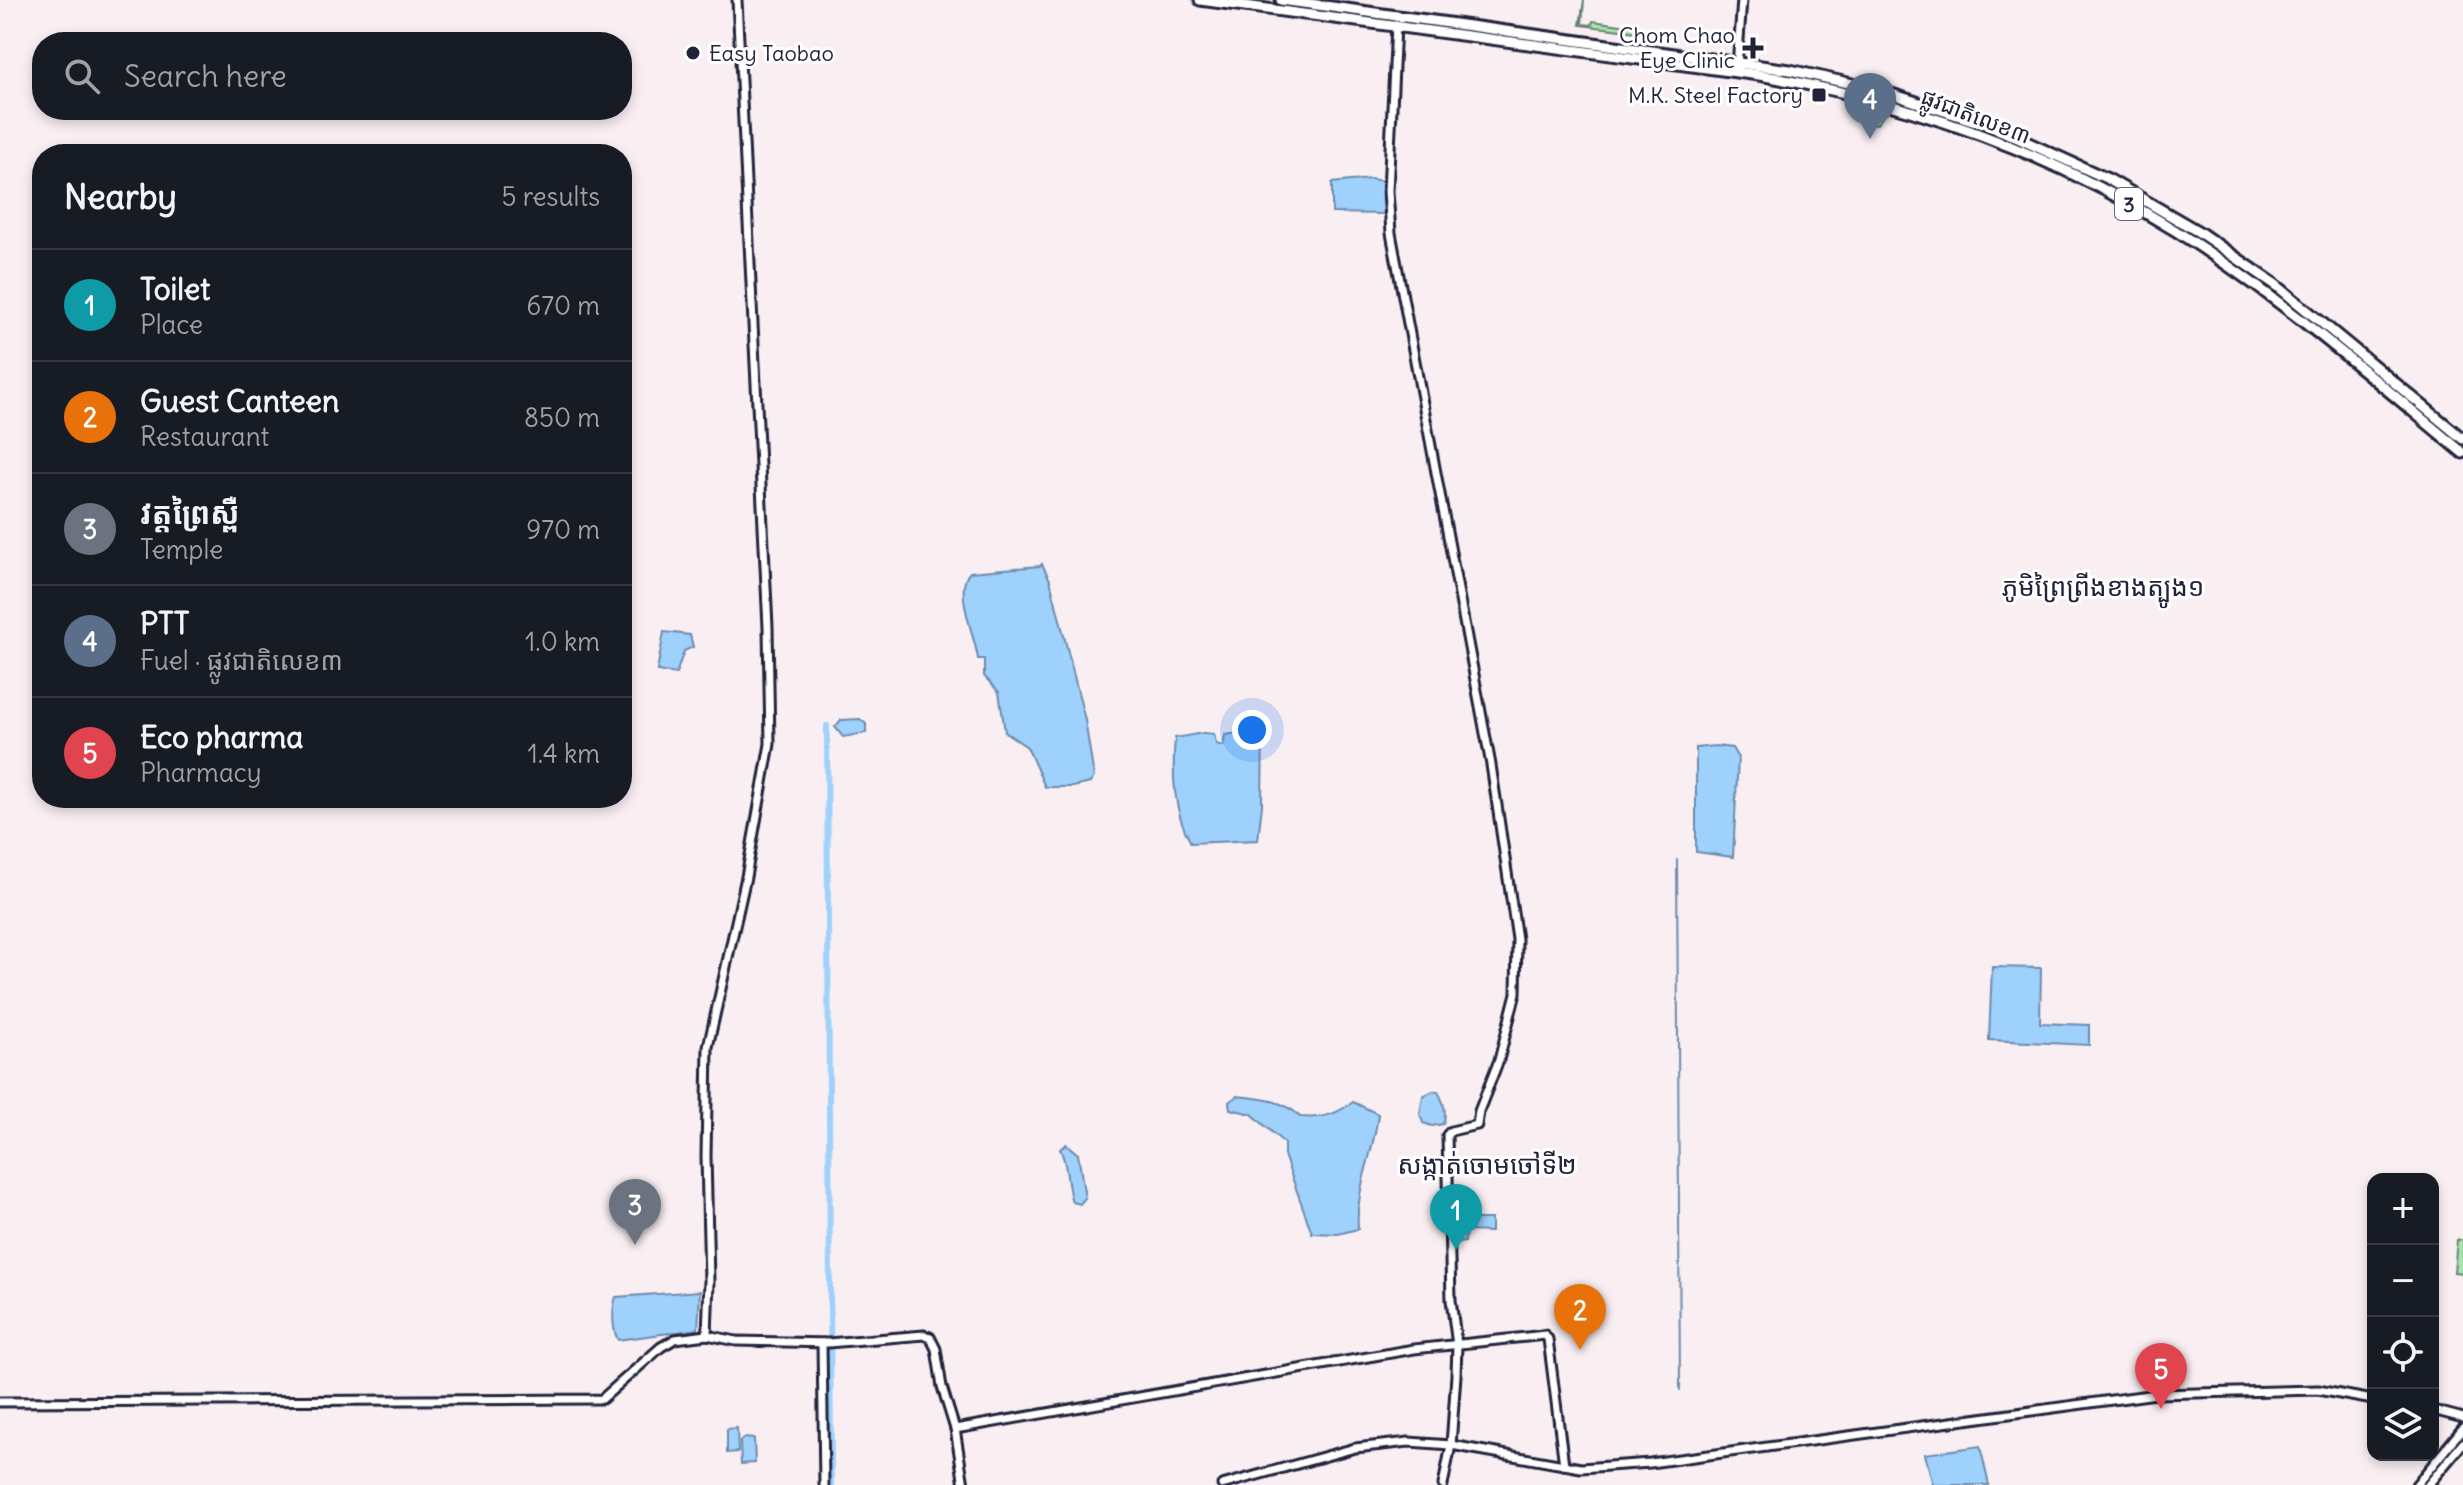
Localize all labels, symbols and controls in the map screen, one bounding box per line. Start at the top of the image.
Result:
place label: Chom Chao Eye Clinic [1619,21,1735,74]
search box [32,32,632,120]
marker: Chom Chao Eye Clinic [1742,37,1764,59]
place label: Easy Taobao [709,39,834,67]
marker: Easy Taobao [684,44,702,62]
icon: search [60,54,104,98]
text: Search here [124,57,287,95]
pin: 4 [1844,73,1896,139]
place label: M.K. Steel Factory [1628,81,1803,109]
street label: ផ្លូវជាតិលេខ៣ [1915,82,2035,156]
marker: M.K. Steel Factory [1810,86,1828,104]
text: Nearby [64,175,177,218]
text: 5 results [502,180,600,213]
road number: 3 [2115,188,2143,220]
text: Toilet [140,270,210,308]
text: 1 [85,289,95,322]
text: 670 m [526,289,600,322]
text: Place [140,308,203,341]
text: Guest Canteen [140,382,339,420]
text: 2 [83,401,97,434]
text: 850 m [524,401,600,434]
text: Restaurant [140,420,269,453]
text: វត្តព្រៃស្ពឺ [140,494,239,532]
text: 3 [83,513,97,546]
text: 970 m [526,513,600,546]
text: Temple [140,533,223,566]
district label: ភូមិព្រៃព្រីងខាងត្បូង១ [2002,570,2204,609]
text: PTT [140,604,189,642]
text: 4 [82,625,98,658]
text: 1.0 km [525,625,600,658]
text: Fuel · ផ្លូវជាតិលេខ៣ [140,644,343,677]
your location [1232,710,1272,750]
text: Eco pharma [140,718,303,756]
text: 5 [83,737,97,770]
text: 1.4 km [528,737,600,770]
text: Pharmacy [140,756,262,789]
district label: សង្កាត់ចោមចៅទី២ [1397,1148,1577,1181]
map controls [2367,1173,2439,1461]
button: + [2367,1173,2439,1245]
pin: 3 [609,1179,661,1245]
pin: 1 [1430,1184,1482,1250]
button: − [2367,1245,2439,1317]
pin: 2 [1554,1284,1606,1350]
button: locate [2367,1317,2439,1389]
pin: 5 [2135,1343,2187,1409]
button: layers [2367,1389,2439,1461]

